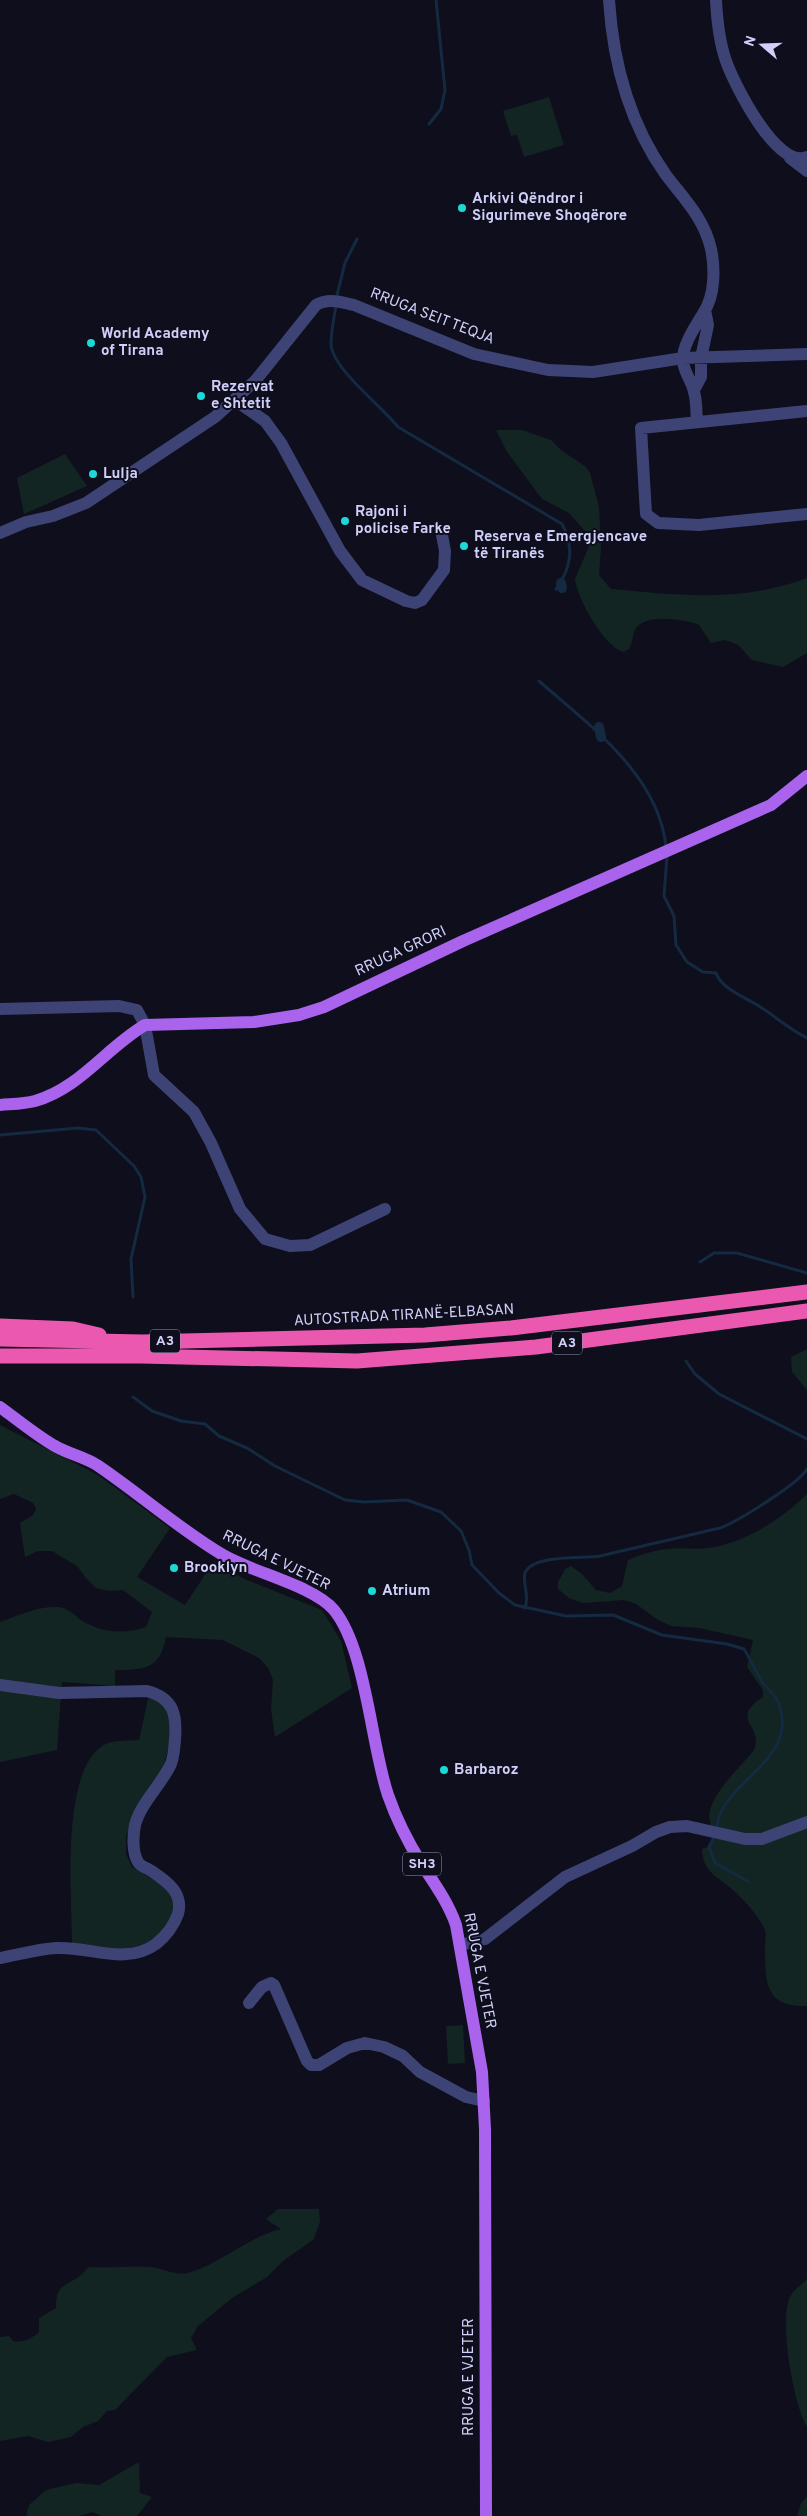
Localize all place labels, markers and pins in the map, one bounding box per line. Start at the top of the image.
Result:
place label: Arkivi Qëndror i Sigurimeve Shoqërore [472,190,627,226]
marker: Arkivi Qëndror i Sigurimeve Shoqërore [456,202,468,214]
place label: World Academy of Tirana [101,325,210,361]
marker: World Academy of Tirana [85,337,97,349]
place label: Rezervat e Shtetit [211,378,274,414]
marker: Rezervat e Shtetit [195,390,207,402]
place label: Lulja [103,465,138,484]
marker: Lulja [87,468,99,480]
place label: Rajoni i policise Farke [355,503,451,539]
marker: Rajoni i policise Farke [339,515,351,527]
place label: Reserva e Emergjencave të Tiranës [474,528,647,564]
marker: Reserva e Emergjencave të Tiranës [458,540,470,552]
place label: Brooklyn [184,1559,247,1578]
marker: Brooklyn [168,1562,180,1574]
place label: Atrium [382,1582,430,1601]
marker: Atrium [366,1585,378,1597]
place label: Barbaroz [454,1761,519,1780]
marker: Barbaroz [438,1764,450,1776]

